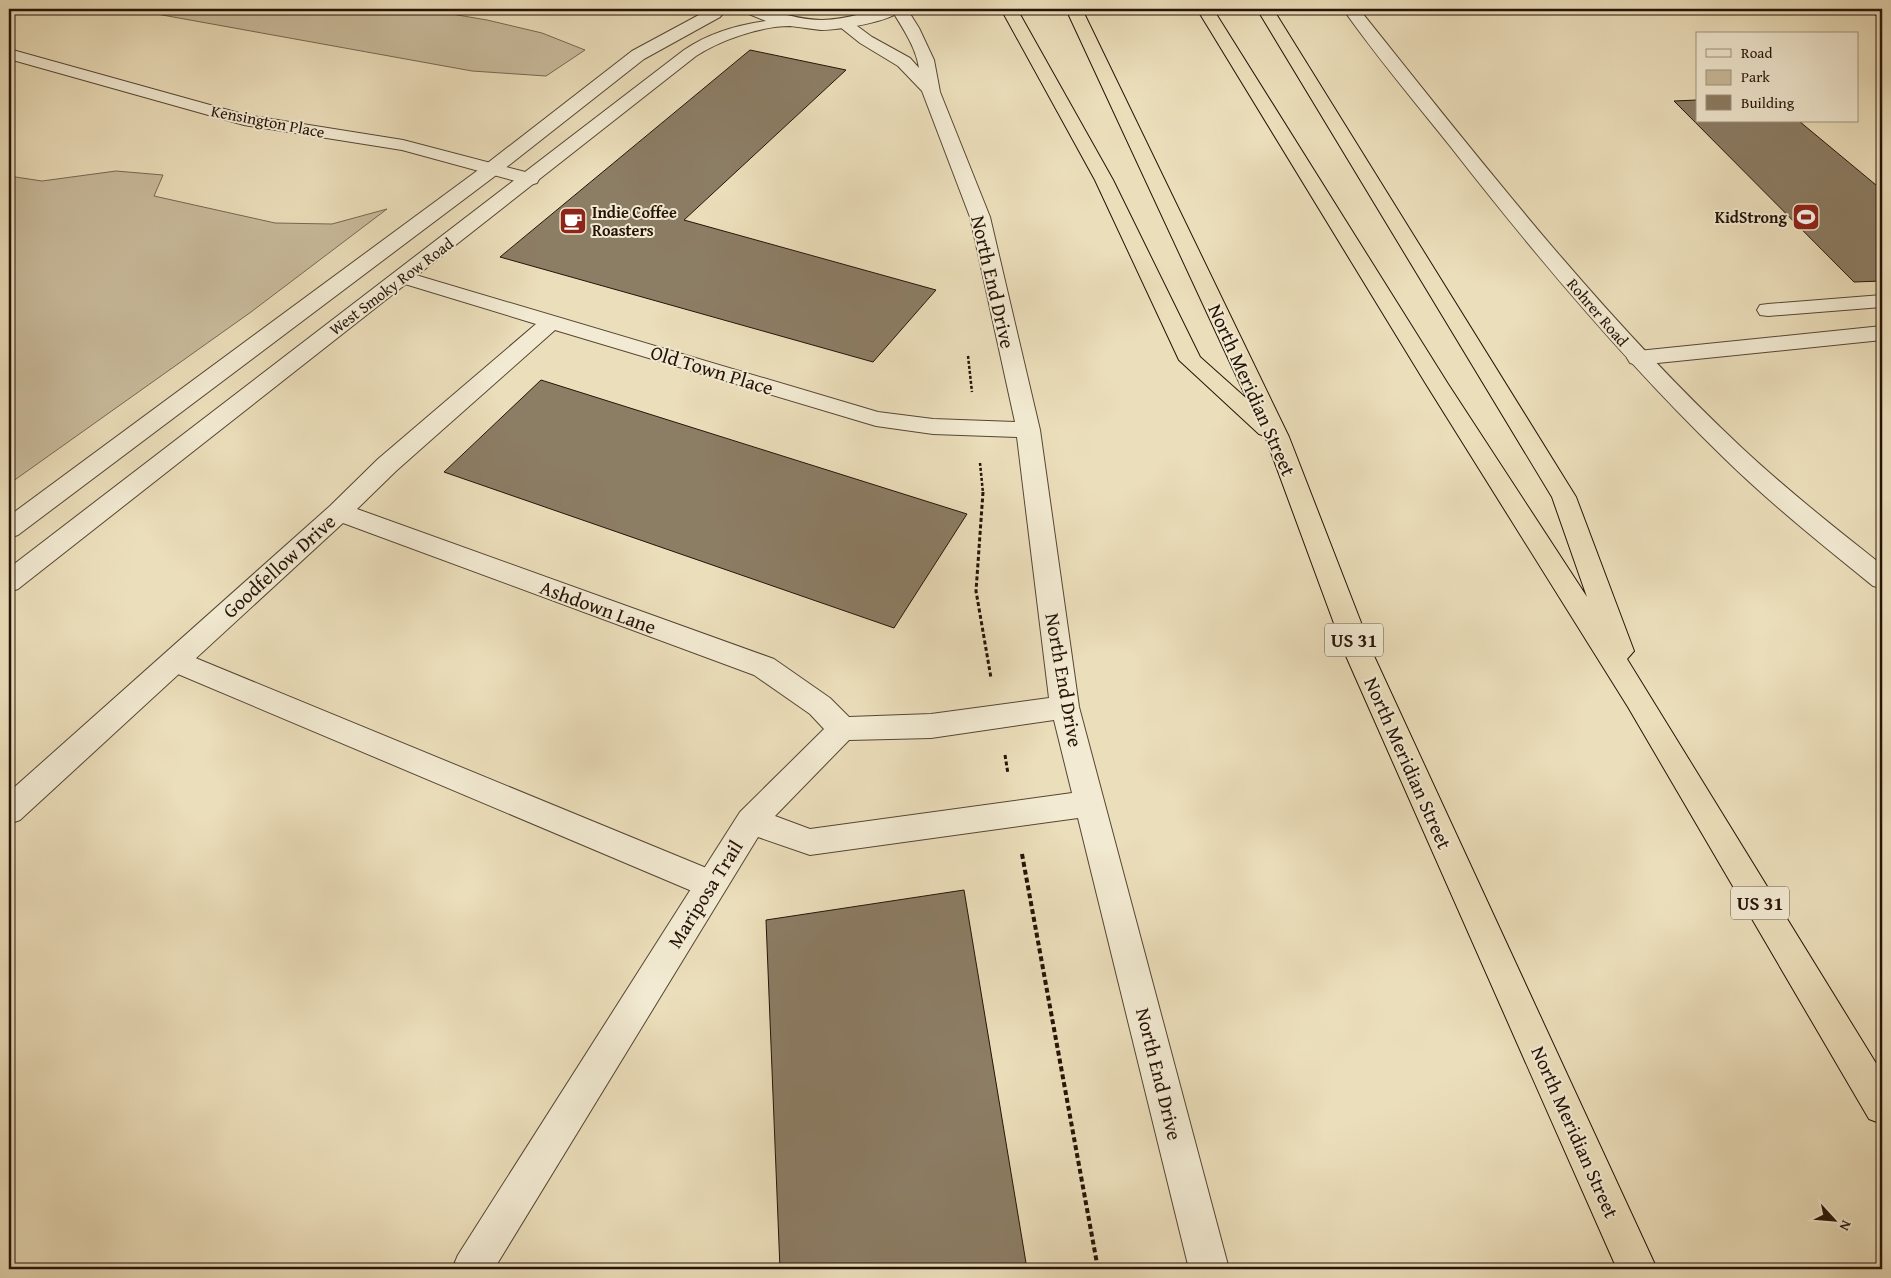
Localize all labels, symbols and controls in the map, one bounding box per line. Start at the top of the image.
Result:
legend [1696,32,1858,122]
text: Road [1741,42,1772,63]
text: Park [1741,66,1770,87]
text: Building [1741,92,1795,113]
street label: Kensington Place [209,98,327,144]
place label: Indie Coffee Roasters [592,200,677,242]
sports icon: KidStrong [1791,202,1821,232]
place label: KidStrong [1715,205,1788,229]
cafe icon: Indie Coffee Roasters [558,206,588,236]
street label: North End Drive [964,213,1023,351]
street label: West Smoky Row Road [324,231,459,341]
street label: Rohrer Road [1561,273,1635,352]
street label: North Meridian Street [1201,299,1303,481]
street label: Old Town Place [647,337,777,402]
street label: Goodfellow Drive [216,507,342,624]
street label: Ashdown Lane [536,572,660,641]
street label: North End Drive [1038,611,1091,749]
road number: US 31 [1325,624,1383,656]
street label: North Meridian Street [1357,672,1459,854]
street label: Mariposa Trail [660,834,750,953]
road number: US 31 [1731,886,1789,920]
street label: North End Drive [1129,1005,1190,1143]
street label: North Meridian Street [1524,1041,1626,1223]
north arrow [1808,1196,1858,1246]
text: N [1834,1217,1857,1235]

